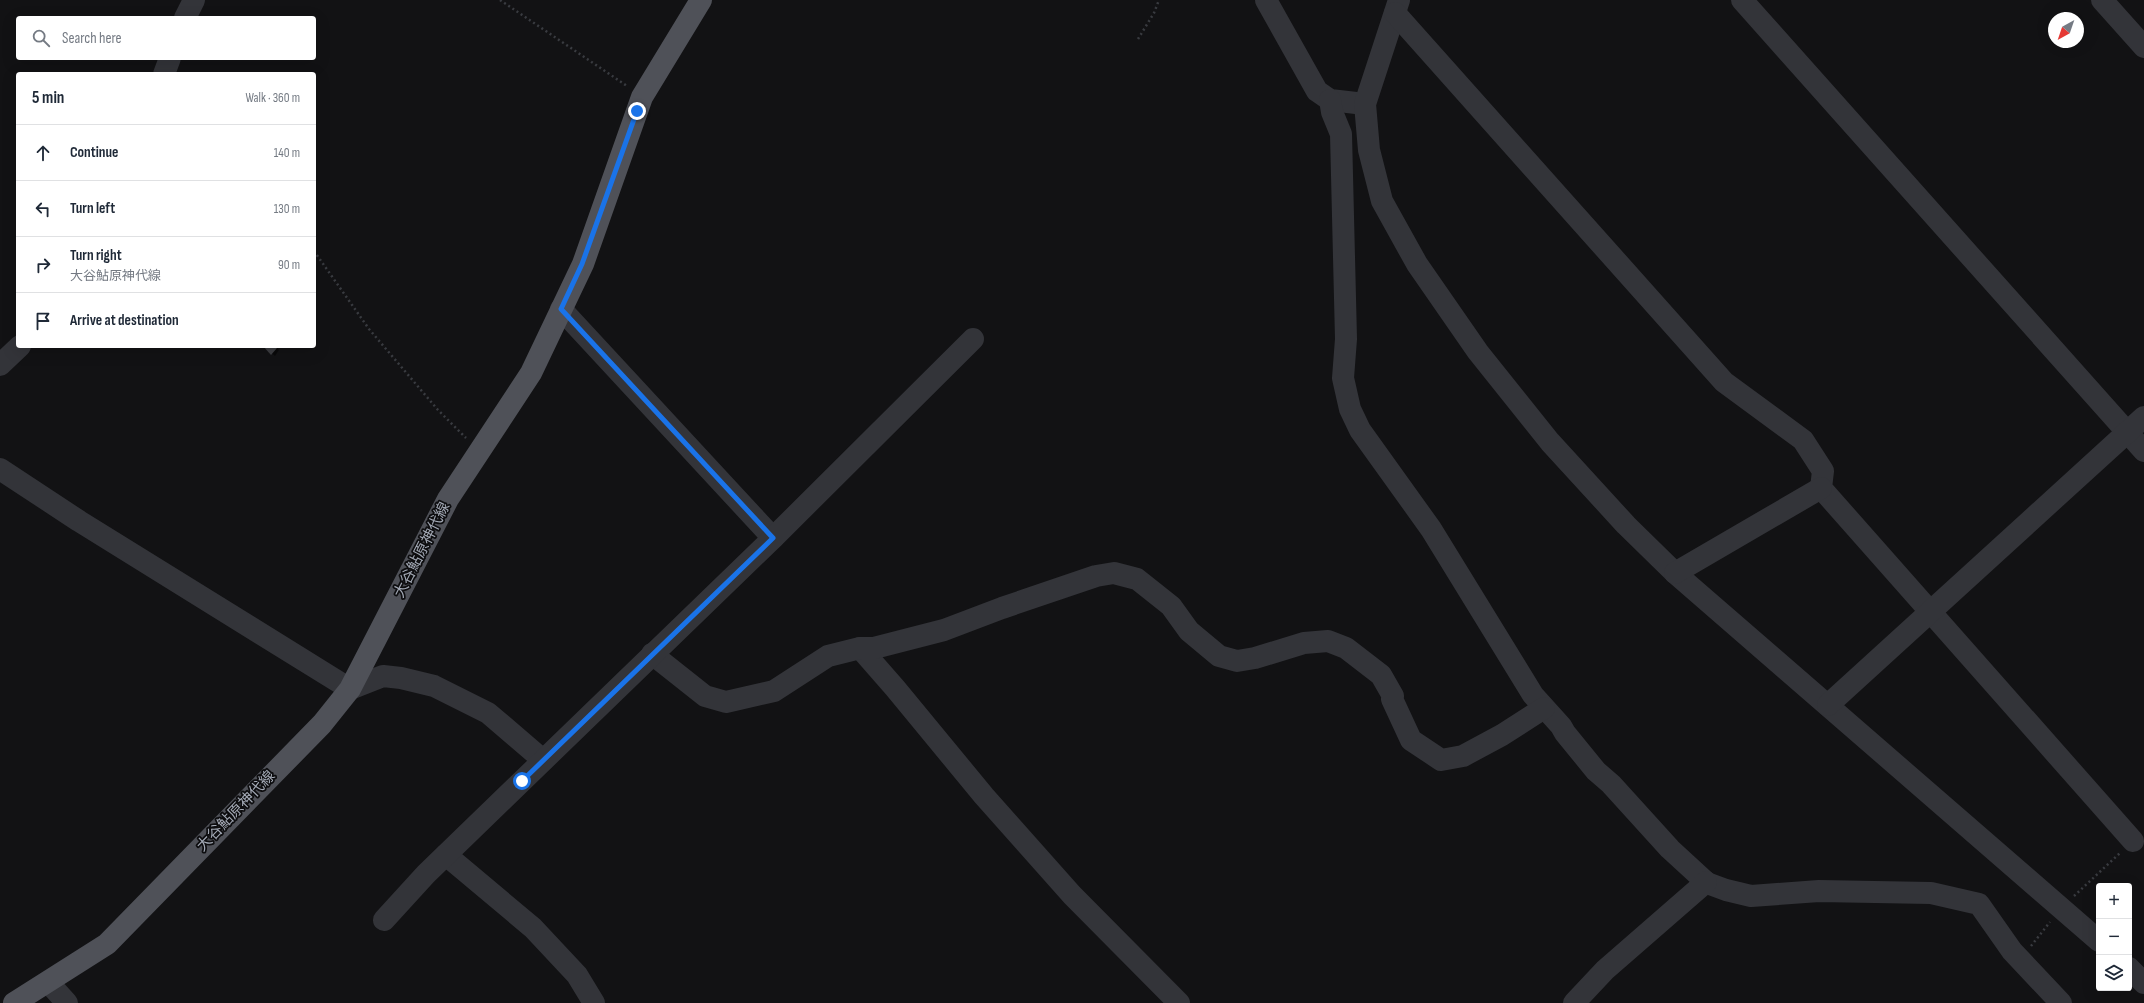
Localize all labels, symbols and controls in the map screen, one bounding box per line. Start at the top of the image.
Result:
north arrow [2048,12,2084,48]
search box [16,16,316,60]
icon: search [30,27,52,49]
text: Search here [62,29,122,48]
text: 5 min [32,88,64,108]
text: Walk · 360 m [245,90,300,106]
route end [628,102,646,120]
icon: ahead [32,142,54,164]
text: Continue [70,143,119,162]
text: 140 m [274,145,300,161]
icon: left [32,198,54,220]
text: Turn left [70,199,115,218]
text: 130 m [274,201,300,217]
text: Turn right [70,246,122,265]
icon: right [32,254,54,276]
text: 90 m [278,257,300,273]
text: 大谷鮎原神代線 [70,268,161,284]
icon: arrive [32,310,54,332]
text: Arrive at destination [70,311,179,330]
street label: 大谷鮎原神代線 [390,499,454,601]
street label: 大谷鮎原神代線 [193,767,279,855]
route start [513,772,531,790]
map controls [2096,883,2132,991]
button: + [2096,883,2132,919]
button: − [2096,919,2132,955]
button: layers [2096,955,2132,991]

